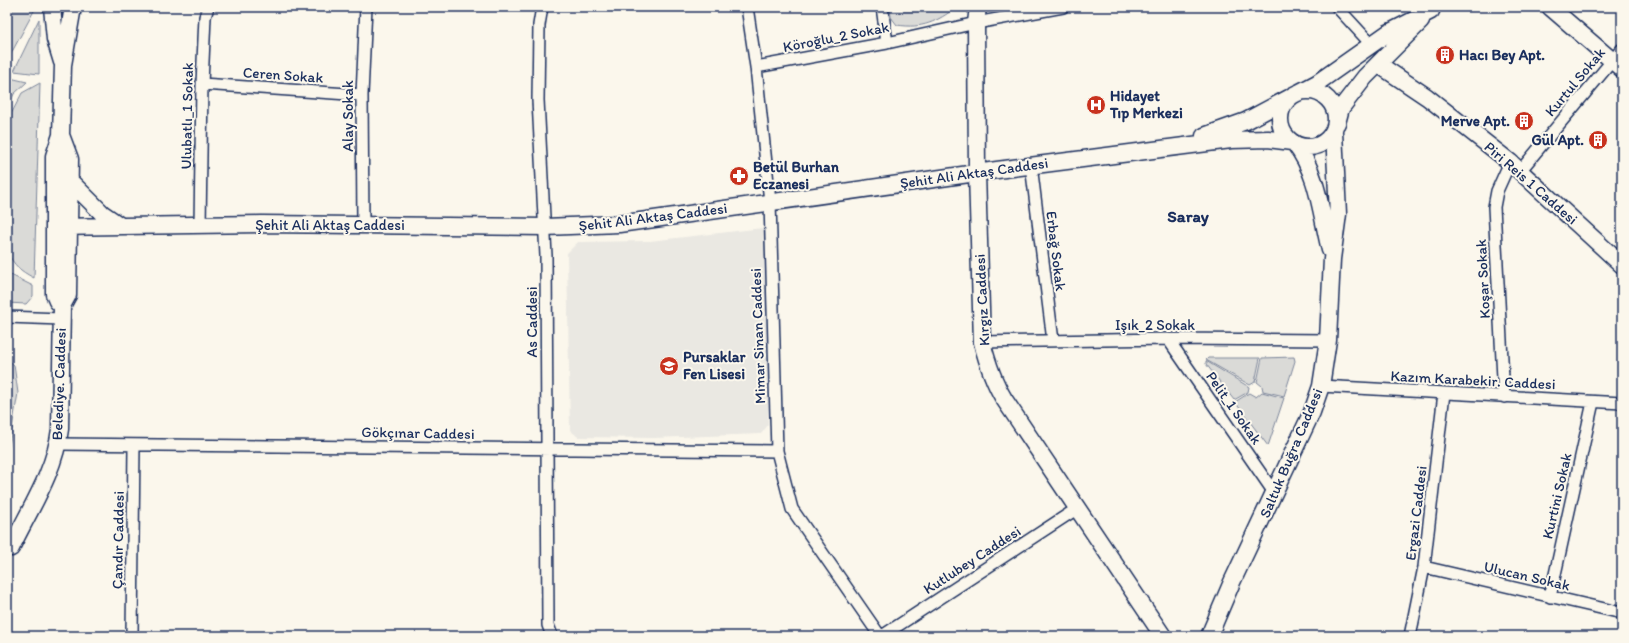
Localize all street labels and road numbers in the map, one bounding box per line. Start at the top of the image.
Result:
street label: Köroğlu_2 Sokak [781,18,891,56]
street label: Kurtul Sokak [1541,44,1609,120]
street label: Ulubatlı_1 Sokak [177,62,197,170]
street label: Ceren Sokak [242,63,324,87]
street label: Alay Sokak [339,80,357,152]
street label: Piri Reis 1 Caddesi [1481,138,1581,228]
street label: Şehit Ali Aktaş Caddesi [899,154,1049,192]
street label: Şehit Ali Aktaş Caddesi [578,199,728,235]
street label: Erbağ Sokak [1042,210,1070,292]
street label: Şehit Ali Aktaş Caddesi [255,216,405,234]
street label: Koşar Sokak [1472,238,1494,319]
street label: Kırgız Caddesi [971,253,993,347]
street label: Mimar Sinan Caddesi [747,268,769,404]
street label: As Caddesi [523,287,541,357]
street label: Işık_2 Sokak [1115,316,1195,334]
street label: Belediye. Caddesi [48,327,70,441]
street label: Kazım Karabekir. Caddesi [1390,367,1556,393]
street label: Pelit_1 Sokak [1202,368,1266,448]
street label: Saltuk Buğra Caddesi [1256,385,1326,521]
street label: Gökçınar Caddesi [361,423,475,443]
street label: Kurtini Sokak [1538,451,1576,541]
street label: Ergazi Caddesi [1401,465,1431,561]
street label: Çandır Caddesi [108,491,128,589]
street label: Kutlubey Caddesi [920,522,1024,598]
street label: Ulucan Sokak [1482,557,1572,595]

